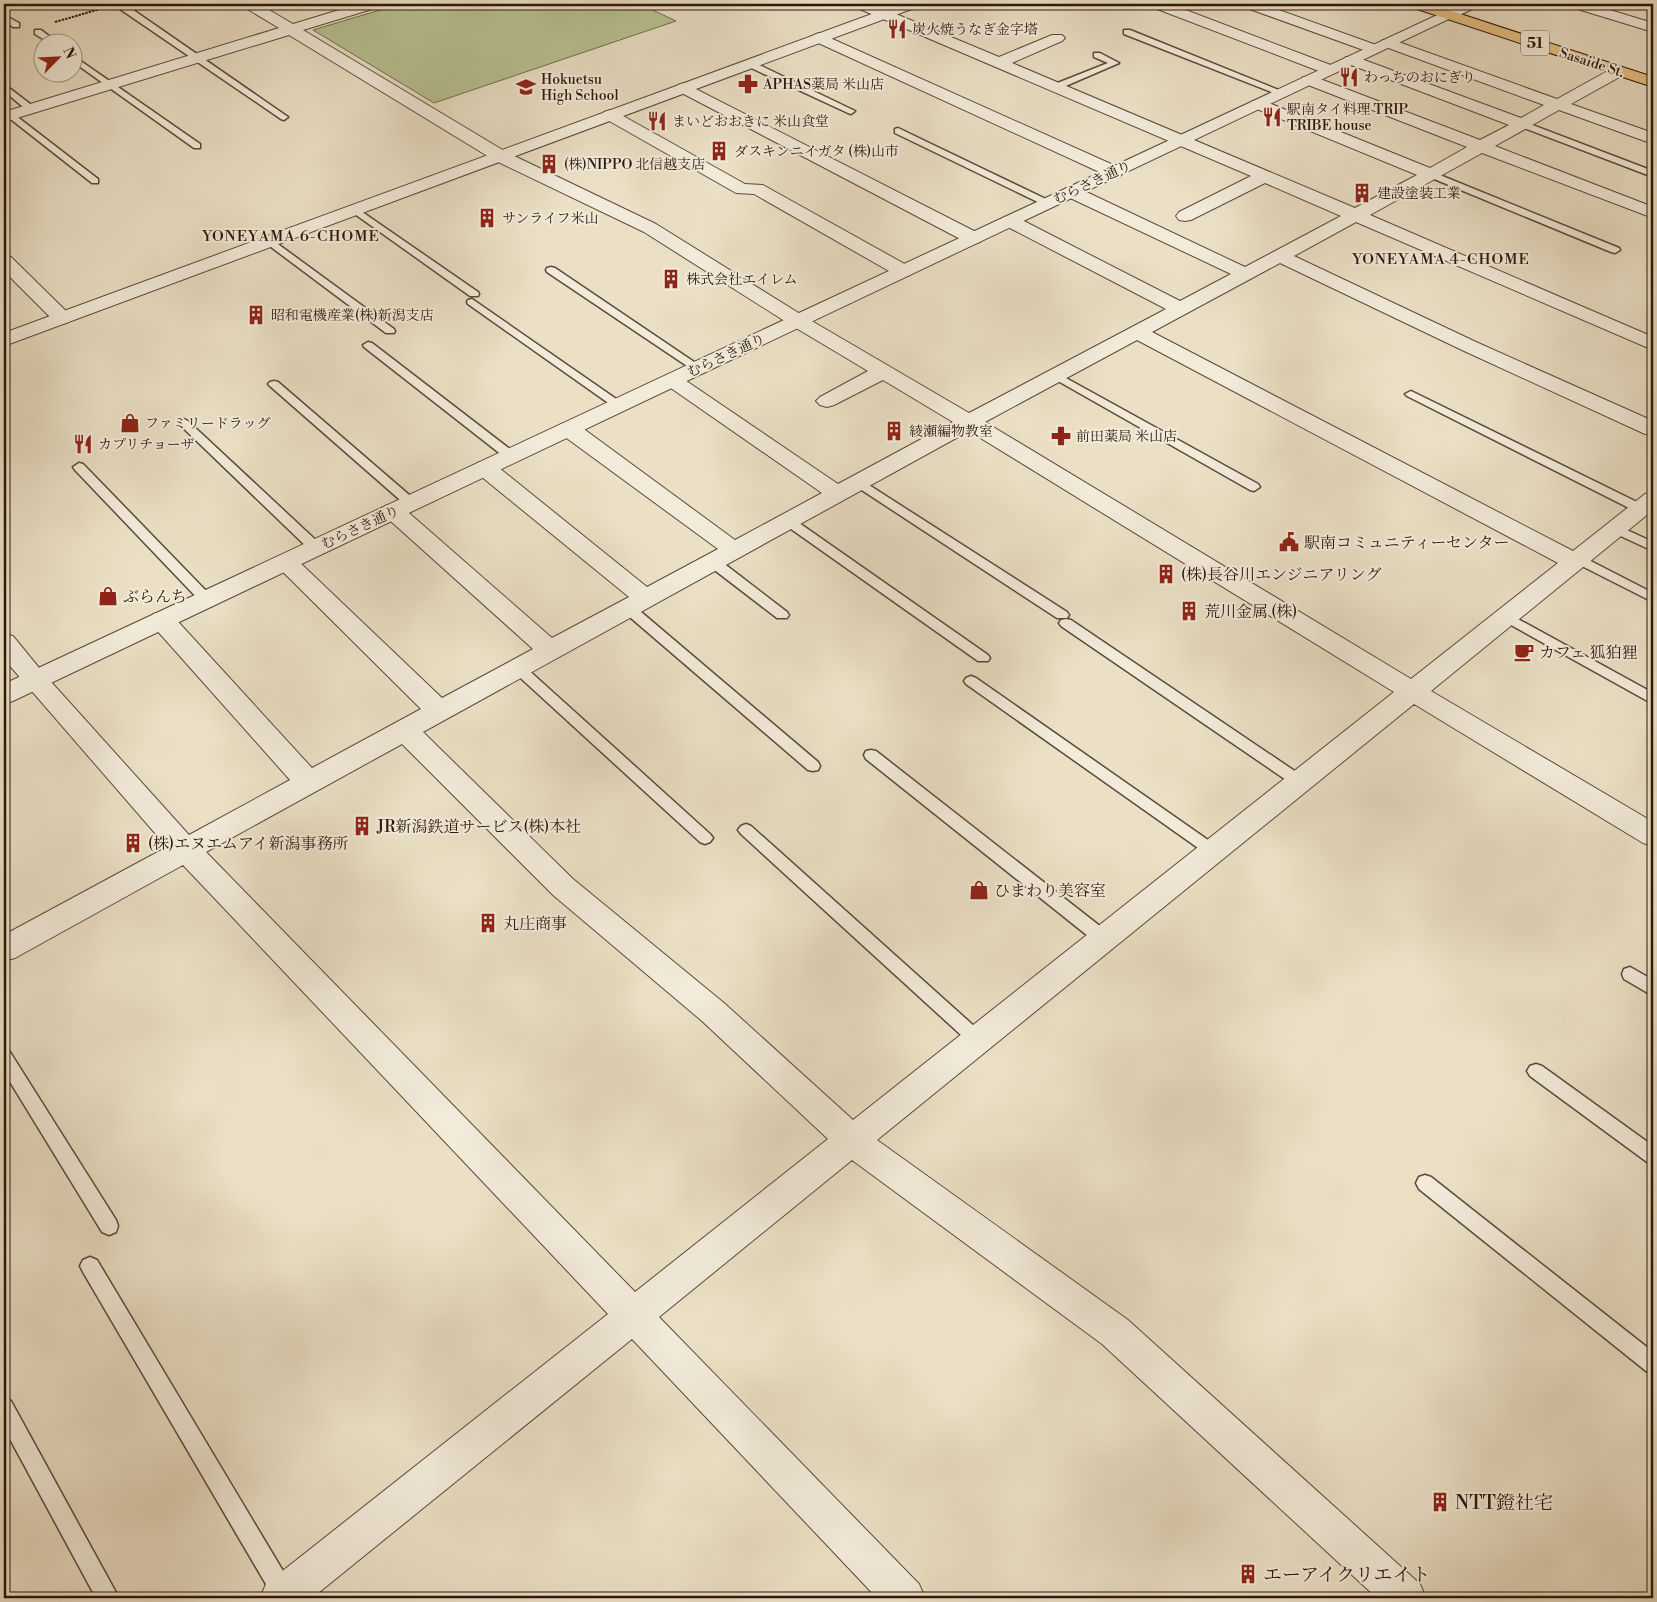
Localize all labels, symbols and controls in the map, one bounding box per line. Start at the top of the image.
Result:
restaurant icon: 炭火焼うなぎ金字塔 [886,18,908,40]
place label: 炭火焼うなぎ金字塔 [912,21,1038,39]
road number: 51 [1521,30,1549,56]
north arrow [32,32,82,82]
text: N [58,44,79,62]
street label: Sasaide St. [1557,44,1626,82]
restaurant icon: わっちのおにぎり [1338,66,1360,88]
place label: わっちのおにぎり [1364,69,1476,87]
place label: Hokuetsu High School [541,71,619,105]
pharmacy icon: APHAS薬局 米山店 [737,73,759,95]
school or university icon: Hokuetsu High School [515,76,537,98]
place label: APHAS薬局 米山店 [762,76,884,94]
place label: 駅南タイ料理 TRIP TRIBE house [1287,101,1408,135]
restaurant icon: 駅南タイ料理 TRIP TRIBE house [1261,106,1283,128]
restaurant icon: まいどおおきに 米山食堂 [646,110,668,132]
place label: まいどおおきに 米山食堂 [672,113,829,131]
building icon: ダスキンニイガタ (株)山市 [708,140,730,162]
place label: ダスキンニイガタ (株)山市 [734,143,899,161]
building icon: (株)NIPPO 北信越支店 [538,153,560,175]
place label: (株)NIPPO 北信越支店 [564,156,705,174]
street label: むらさき通り [1051,157,1134,209]
building icon: 建設塗装工業 [1351,182,1373,204]
place label: 建設塗装工業 [1377,185,1461,203]
building icon: サンライフ米山 [476,207,498,229]
place label: サンライフ米山 [502,210,598,228]
district label: YONEYAMA 6-CHOME [201,227,380,246]
district label: YONEYAMA 4-CHOME [1351,250,1530,269]
building icon: 株式会社エイレム [660,268,682,290]
place label: 株式会社エイレム [686,271,797,289]
building icon: 昭和電機産業(株)新潟支店 [245,304,267,326]
place label: 昭和電機産業(株)新潟支店 [271,307,434,325]
street label: むらさき通り [685,330,768,382]
shop icon: ファミリードラッグ [119,412,141,434]
place label: ファミリードラッグ [145,415,270,433]
building icon: 綾瀬編物教室 [883,420,905,442]
place label: 綾瀬編物教室 [909,423,993,441]
pharmacy icon: 前田薬局 米山店 [1050,425,1072,447]
place label: 前田薬局 米山店 [1076,428,1177,446]
restaurant icon: カプリチョーザ [72,433,94,455]
place label: カプリチョーザ [98,436,195,454]
street label: むらさき通り [319,502,402,554]
public building icon: 駅南コミュニティーセンター [1278,531,1300,553]
place label: 駅南コミュニティーセンター [1304,533,1509,553]
building icon: (株)長谷川エンジニアリング [1155,563,1177,585]
place label: (株)長谷川エンジニアリング [1181,565,1382,585]
shop icon: ぶらんち [97,585,119,607]
place label: ぶらんち [123,587,187,607]
building icon: 荒川金属 (株) [1178,600,1200,622]
place label: 荒川金属 (株) [1204,602,1297,622]
cafe icon: カフェ 狐狛狸 [1513,641,1535,663]
place label: カフェ 狐狛狸 [1539,643,1638,663]
building icon: JR新潟鉄道サービス(株)本社 [351,815,373,837]
place label: JR新潟鉄道サービス(株)本社 [376,817,581,837]
building icon: (株)エヌエムアイ新潟事務所 [122,832,144,854]
place label: (株)エヌエムアイ新潟事務所 [148,834,348,854]
shop icon: ひまわり美容室 [968,879,990,901]
place label: ひまわり美容室 [994,881,1106,901]
building icon: 丸庄商事 [477,912,499,934]
place label: 丸庄商事 [503,914,567,934]
building icon: NTT鐙社宅 [1429,1491,1451,1513]
place label: NTT鐙社宅 [1455,1491,1553,1515]
building icon: エーアイクリエイト [1237,1563,1259,1585]
place label: エーアイクリエイト [1263,1563,1431,1587]

